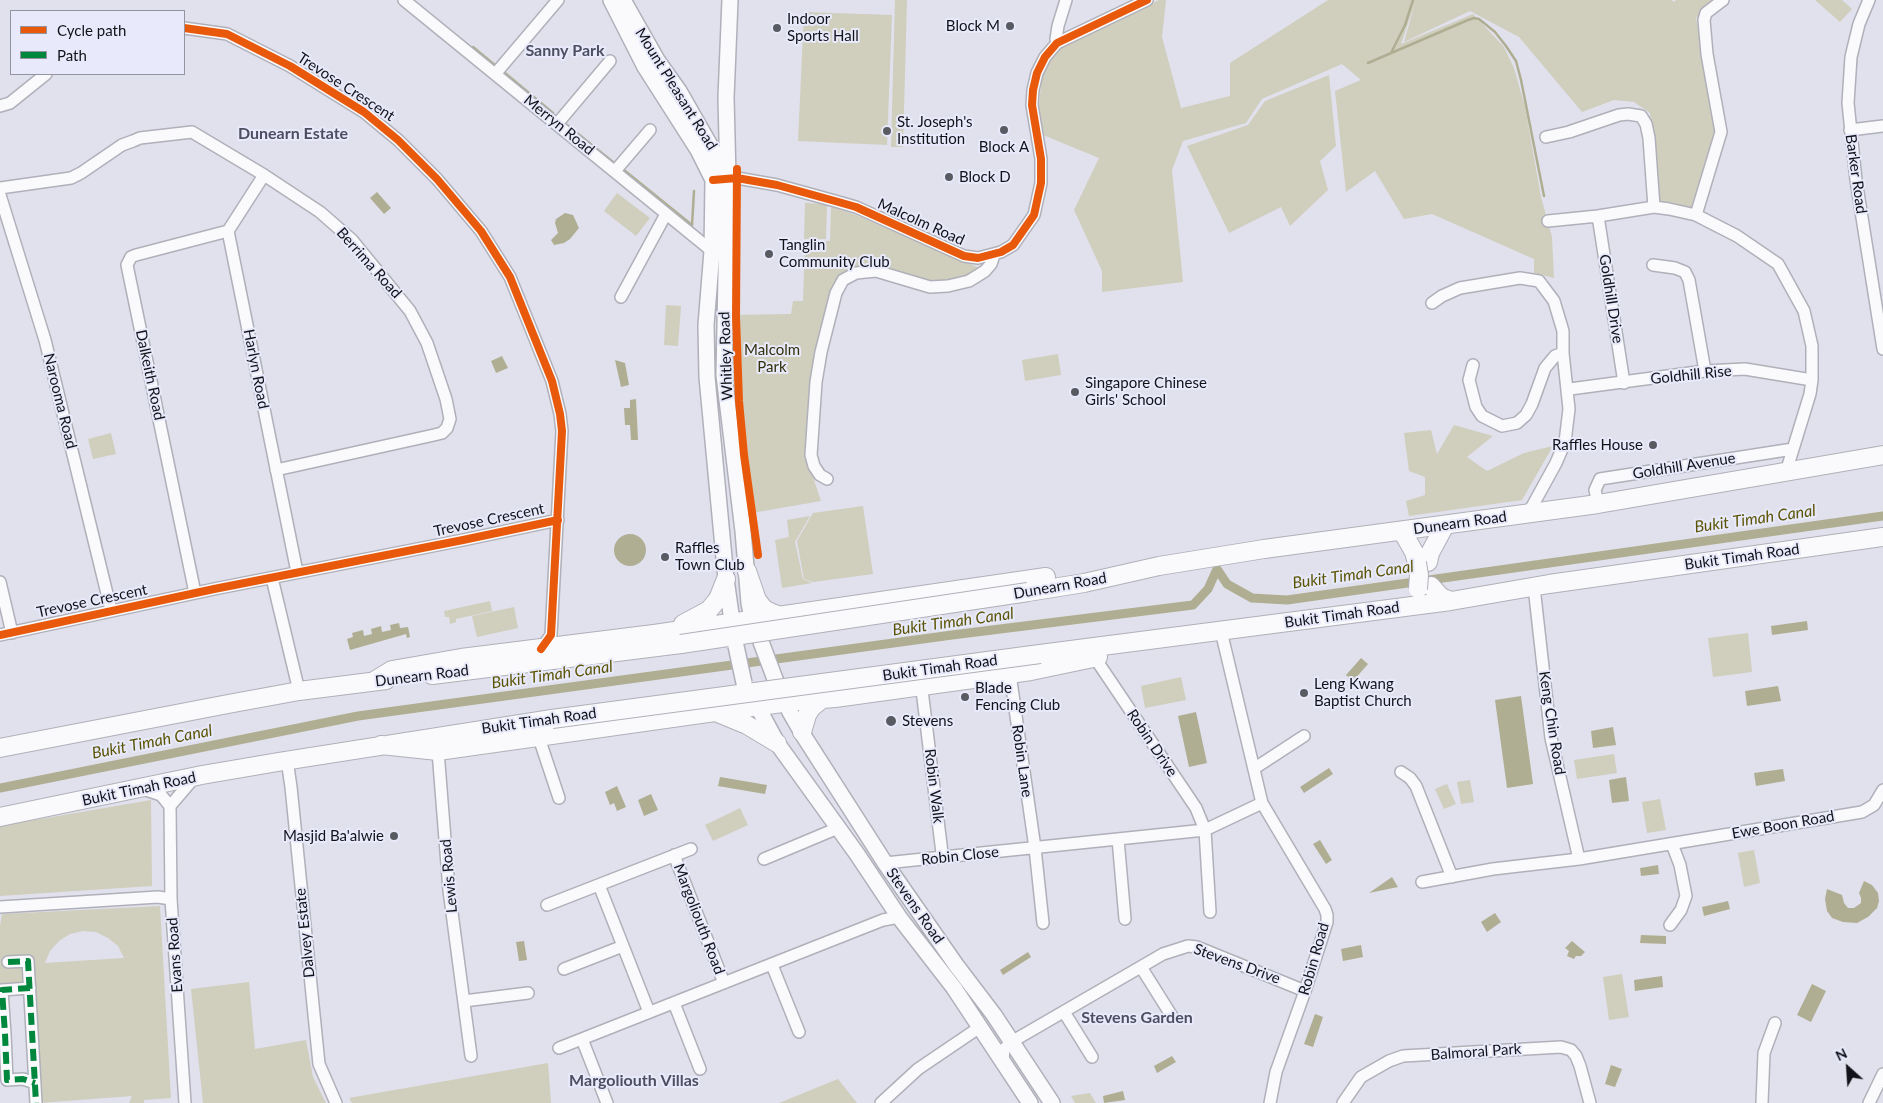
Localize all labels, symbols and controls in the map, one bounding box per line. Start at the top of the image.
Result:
legend [10,10,185,75]
place label: Indoor Sports Hall [787,10,859,45]
place label: Block M [946,17,1000,35]
marker: Block M [1004,20,1016,32]
text: Cycle path [57,21,126,39]
marker: Indoor Sports Hall [771,22,783,34]
street label: Mount Pleasant Road [631,25,721,153]
district label: Sanny Park [525,41,605,61]
text: Path [57,46,87,64]
street label: Trevose Crescent [294,49,398,125]
street label: Merryn Road [520,91,598,159]
place label: St. Joseph's Institution [897,113,973,148]
district label: Dunearn Estate [238,124,348,144]
marker: Block A [998,124,1010,136]
marker: St. Joseph's Institution [881,125,893,137]
street label: Barker Road [1842,133,1870,215]
place label: Block A [979,138,1029,156]
place label: Block D [959,168,1011,186]
marker: Block D [943,171,955,183]
street label: Malcolm Road [875,195,967,249]
street label: Berrima Road [333,224,405,302]
place label: Tanglin Community Club [779,236,890,271]
marker: Tanglin Community Club [763,248,775,260]
street label: Goldhill Drive [1595,253,1627,345]
street label: Whitley Road [715,311,737,401]
street label: Dalkeith Road [132,328,168,422]
street label: Harlyn Road [239,328,273,410]
park label: Malcolm Park [744,341,800,376]
street label: Narooma Road [39,351,81,451]
street label: Goldhill Rise [1650,362,1732,388]
place label: Singapore Chinese Girls' School [1085,374,1207,409]
marker: Singapore Chinese Girls' School [1069,386,1081,398]
place label: Raffles House [1552,436,1643,454]
marker: Raffles House [1647,439,1659,451]
street label: Goldhill Avenue [1631,449,1737,483]
street label: Trevose Crescent [432,499,546,541]
water label: Bukit Timah Canal [1693,501,1817,537]
street label: Dunearn Road [1412,508,1508,538]
place label: Raffles Town Club [675,539,745,574]
street label: Bukit Timah Road [1683,540,1801,574]
marker: Raffles Town Club [659,551,671,563]
water label: Bukit Timah Canal [1291,557,1415,593]
street label: Dunearn Road [1012,569,1108,603]
street label: Trevose Crescent [35,580,149,622]
street label: Bukit Timah Road [1283,598,1401,632]
water label: Bukit Timah Canal [891,604,1015,640]
street label: Bukit Timah Road [881,651,999,685]
water label: Bukit Timah Canal [490,657,614,693]
street label: Dunearn Road [374,661,470,691]
street label: Keng Chin Road [1535,670,1569,776]
place label: Leng Kwang Baptist Church [1314,675,1412,710]
place label: Blade Fencing Club [975,679,1060,714]
marker: Leng Kwang Baptist Church [1298,687,1310,699]
marker: Blade Fencing Club [959,691,971,703]
street label: Bukit Timah Road [480,704,598,738]
street label: Robin Drive [1123,706,1181,780]
place label: Stevens [902,712,953,730]
marker: Stevens [884,714,898,728]
water label: Bukit Timah Canal [90,721,214,763]
street label: Robin Lane [1008,724,1036,798]
street label: Robin Walk [921,748,947,824]
street label: Bukit Timah Road [80,768,198,810]
street label: Ewe Boon Road [1730,807,1836,843]
place label: Masjid Ba'alwie [283,827,384,845]
marker: Masjid Ba'alwie [388,830,400,842]
street label: Lewis Road [437,838,461,914]
street label: Robin Close [920,843,1000,869]
street label: Margoliouth Road [670,861,728,977]
street label: Stevens Road [882,865,948,947]
street label: Dalvey Estate [291,887,319,979]
street label: Evans Road [163,917,187,993]
street label: Robin Road [1295,921,1333,997]
street label: Stevens Drive [1191,940,1283,988]
district label: Stevens Garden [1081,1008,1193,1028]
street label: Balmoral Park [1430,1040,1522,1064]
north arrow [1823,1043,1873,1093]
text: N [1833,1044,1850,1064]
district label: Margoliouth Villas [569,1071,699,1091]

